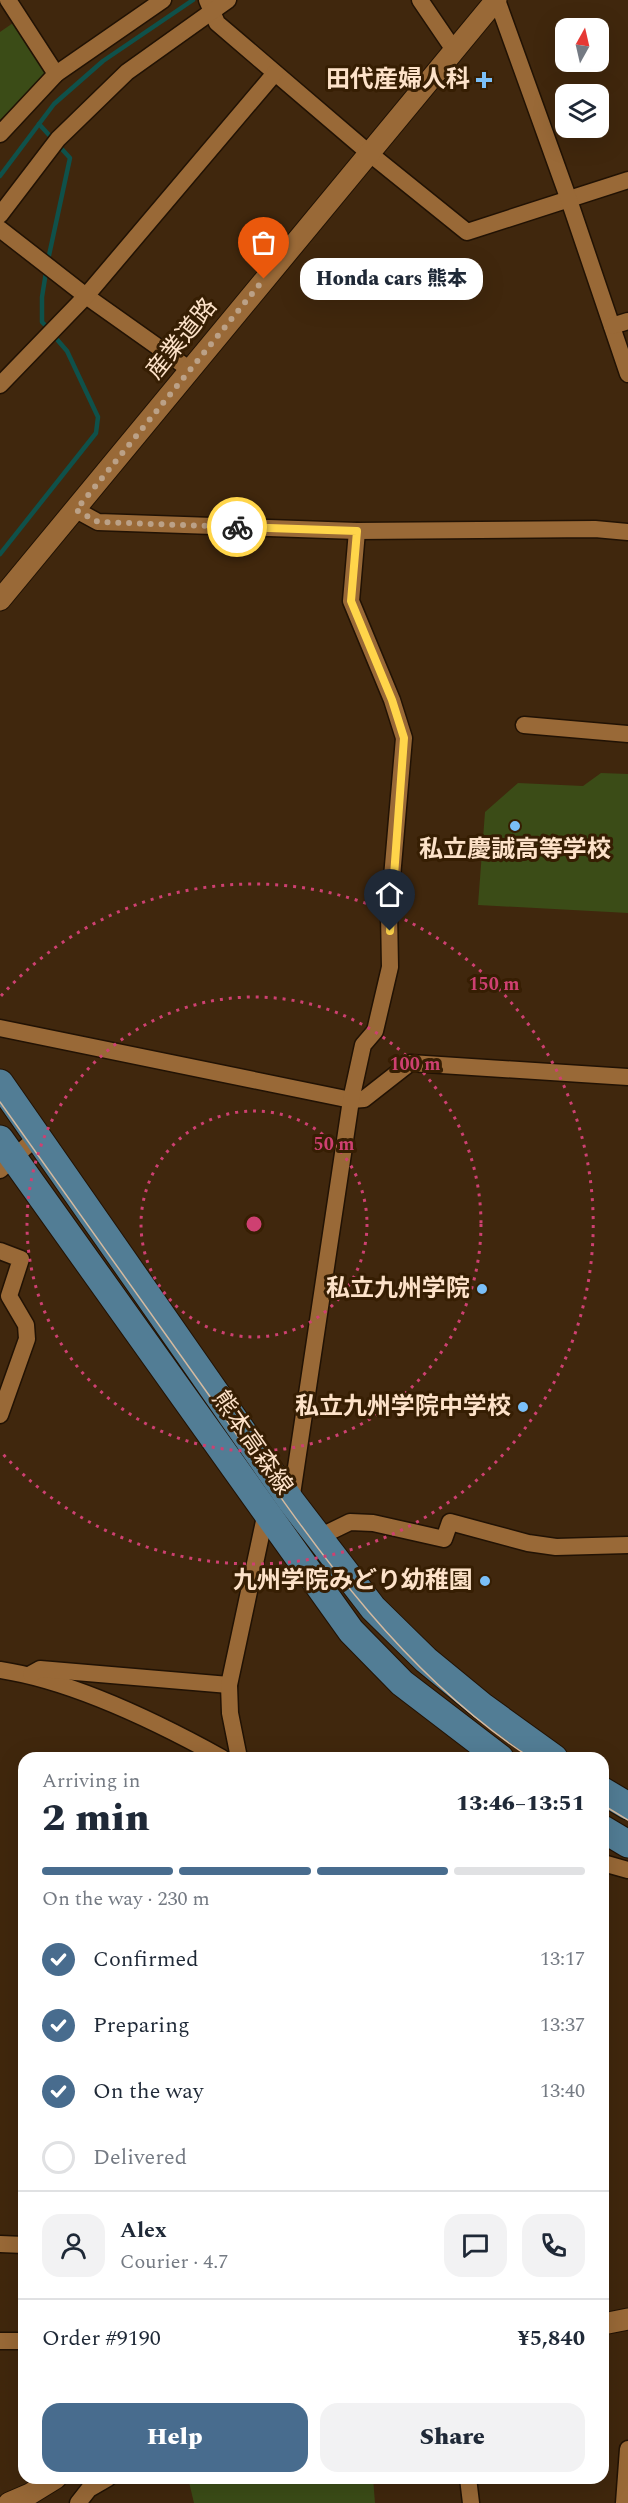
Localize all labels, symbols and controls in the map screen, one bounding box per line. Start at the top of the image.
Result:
north arrow [555,18,609,72]
map controls [555,18,609,138]
place label: 田代産婦人科 [326,62,470,98]
marker: 田代産婦人科 [475,71,493,89]
button: layers [555,84,609,138]
pin [238,217,289,279]
icon: bag [247,226,280,259]
callout: Honda cars 熊本 [300,258,483,300]
text: Honda cars 熊本 [316,264,467,294]
street label: 産業道路 [138,290,226,388]
courier [207,497,267,557]
icon: bike [221,511,254,544]
marker: 私立慶誠高等学校 [508,819,522,833]
place label: 私立慶誠高等学校 [419,832,611,868]
pin [364,869,415,931]
icon: home [373,878,406,911]
text: 150 m [468,971,520,998]
text: 100 m [389,1051,441,1078]
text: 50 m [314,1131,354,1158]
centre of rings [244,1214,264,1234]
place label: 私立九州学院 [326,1271,470,1307]
marker: 私立九州学院 [475,1282,489,1296]
street label: 熊本高森線 [203,1384,301,1502]
place label: 私立九州学院中学校 [295,1389,511,1425]
marker: 私立九州学院中学校 [516,1400,530,1414]
place label: 九州学院みどり幼稚園 [233,1563,473,1599]
marker: 九州学院みどり幼稚園 [478,1574,492,1588]
text: Arriving in [42,1766,140,1796]
text: 13:46–13:51 [456,1787,585,1820]
text: 2 min [42,1789,150,1848]
text: On the way · 230 m [42,1884,210,1914]
icon: check [42,1943,75,1976]
text: Confirmed [93,1943,199,1976]
text: 13:17 [540,1944,585,1974]
icon: check [42,2009,75,2042]
text: Preparing [93,2009,190,2042]
text: 13:37 [540,2010,585,2040]
icon: check [42,2075,75,2108]
text: On the way [93,2075,204,2108]
text: 13:40 [540,2076,585,2106]
text: Delivered [93,2141,187,2174]
button: person [42,2214,105,2277]
text: Alex [120,2214,167,2247]
button: chat [444,2214,507,2277]
button: phone [522,2214,585,2277]
text: Courier · 4.7 [120,2247,228,2277]
text: Order #9190 [42,2322,161,2355]
text: ¥5,840 [517,2322,585,2355]
button: Help [42,2403,308,2472]
button: Share [320,2403,585,2472]

